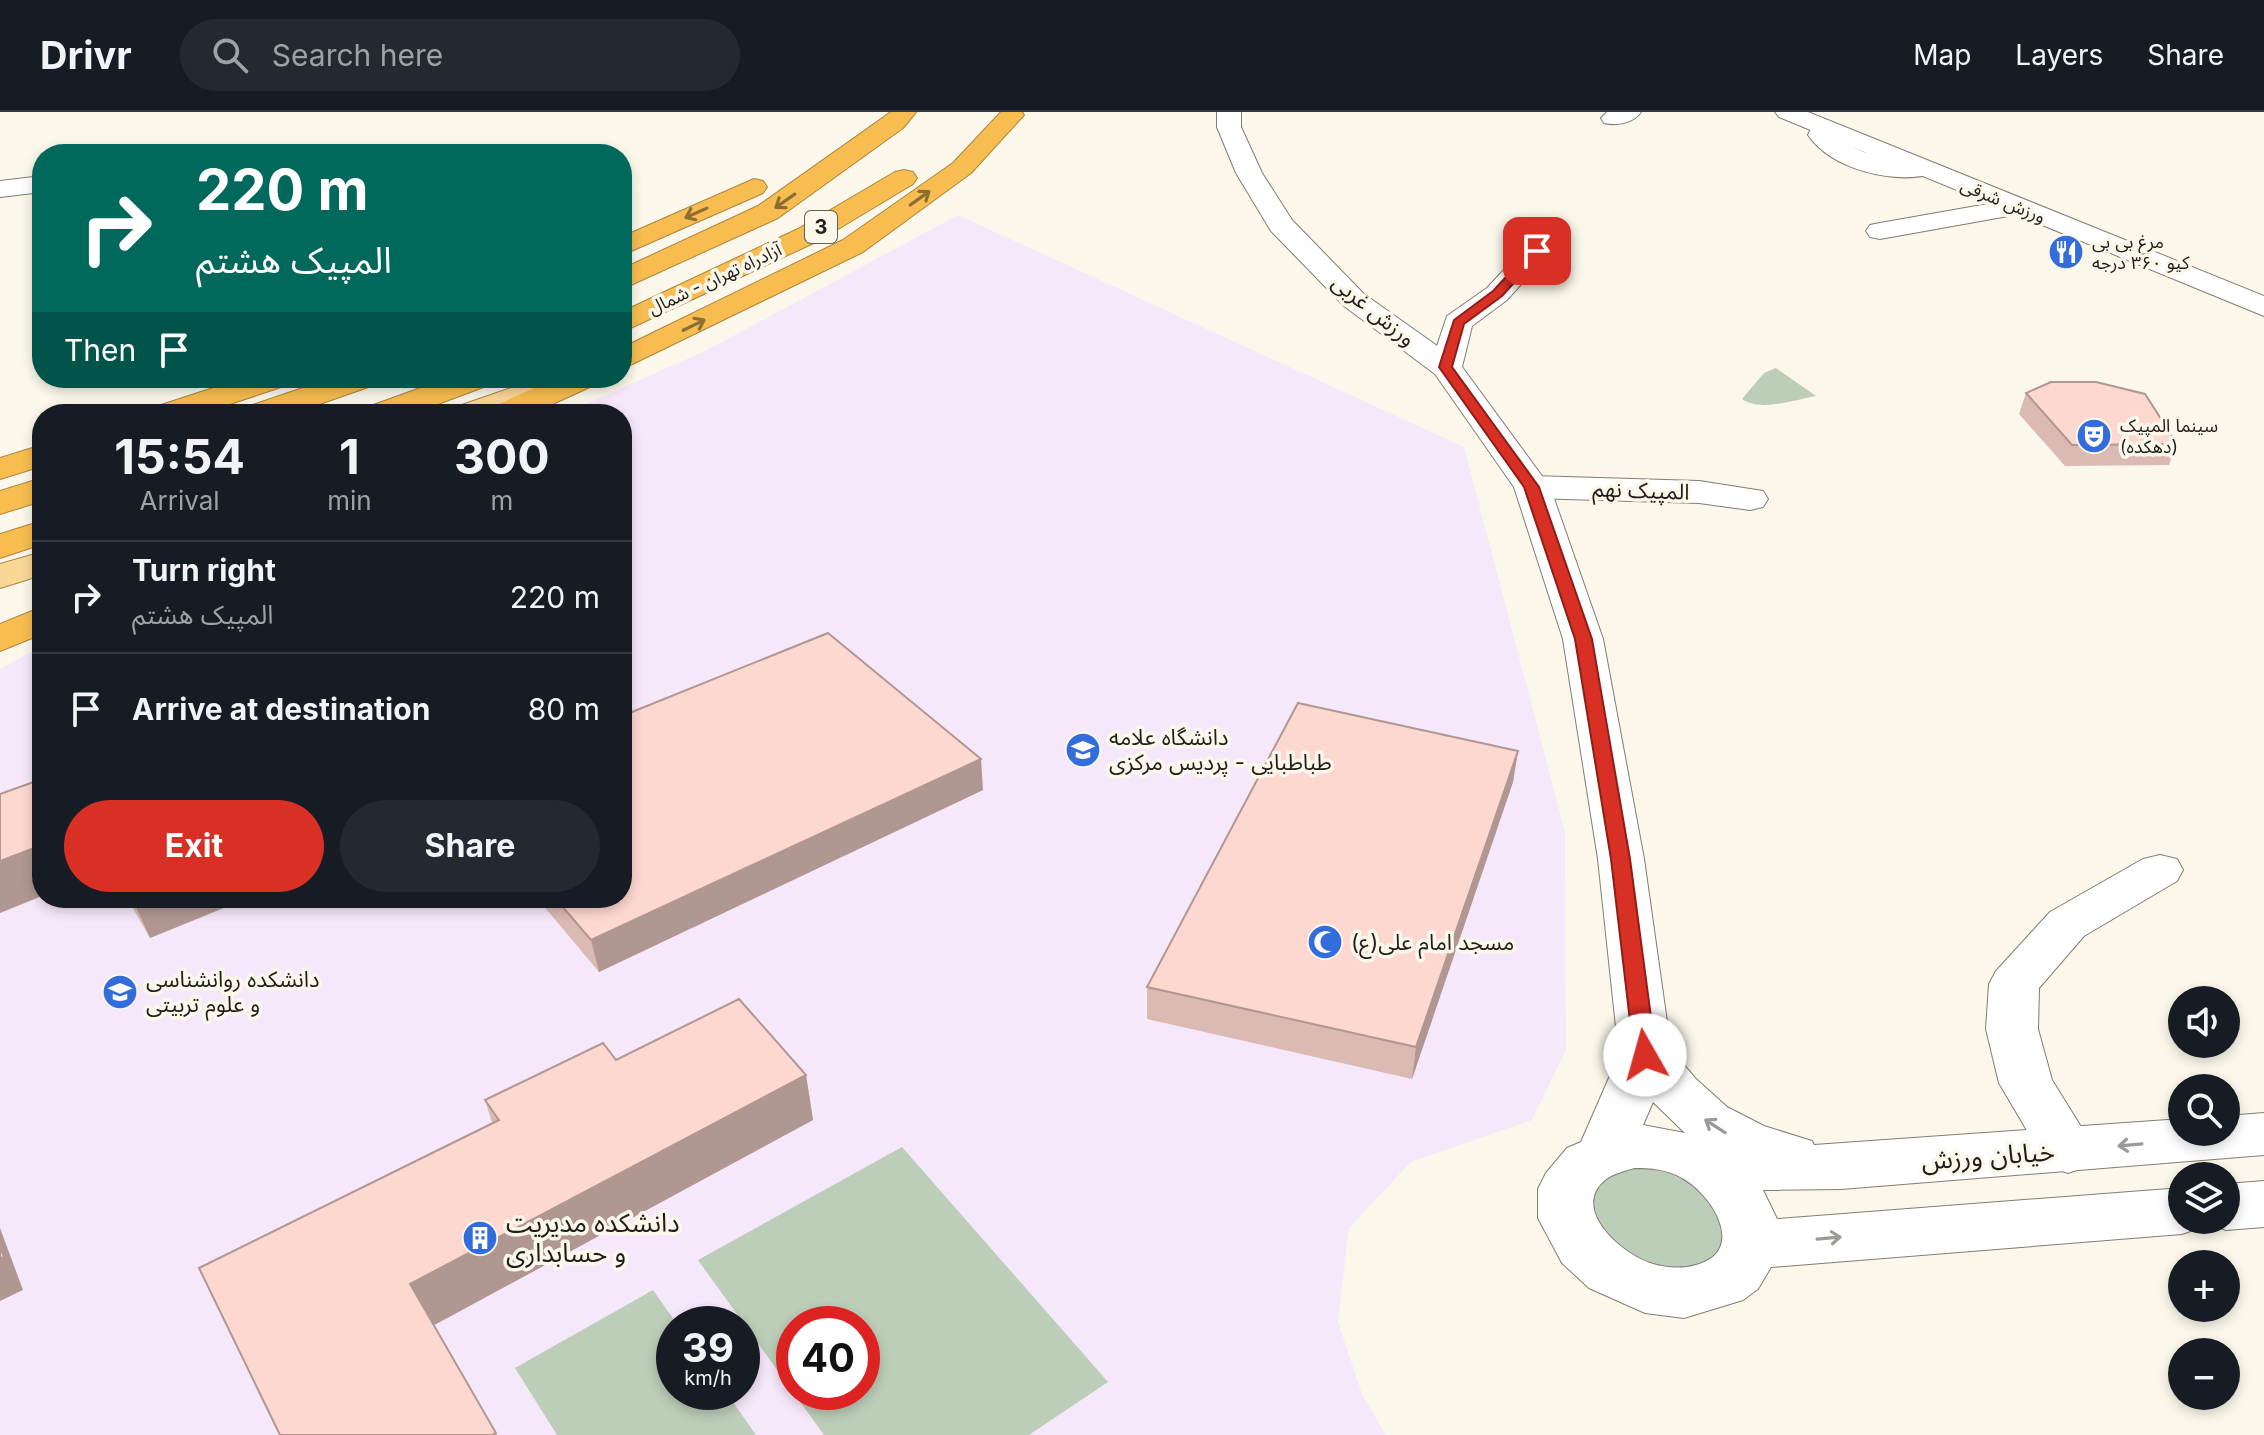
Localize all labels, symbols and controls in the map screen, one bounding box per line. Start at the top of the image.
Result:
search box [180,19,740,91]
text: Drivr [40,32,132,78]
icon: search [208,33,252,77]
text: Search here [272,37,443,73]
text: Map [1913,38,1971,72]
text: Layers [2015,38,2103,72]
text: Share [2147,38,2224,72]
text: 220 m [196,156,369,224]
street label: ورزش شرقی [1957,174,2049,228]
icon: right [64,176,168,280]
one-way arrow [908,190,930,206]
one-way arrow [775,192,796,209]
one-way arrow [684,206,708,221]
road number: 3 [805,211,837,243]
pin [1503,217,1571,285]
icon: arrive [1515,229,1559,273]
place label: مرغ بی بی کیو ۳۶۰ درجه [2092,231,2190,274]
restaurant icon: مرغ بی بی کیو ۳۶۰ درجه [2047,233,2085,271]
text: المپیک هشتم [196,238,392,282]
street label: آزادراه تهران - شمال [645,238,786,320]
street label: ورزش غربی [1327,269,1421,352]
one-way arrow [681,317,705,332]
icon: arrive [152,328,196,372]
text: Then [64,332,136,368]
place label: سینما المپیک (دهکده) [2120,415,2218,457]
theatre icon: سینما المپیک (دهکده) [2075,417,2113,455]
text: 15:54 [114,427,245,486]
text: 1 [339,427,360,486]
text: 300 [454,427,550,486]
street label: المپیک نهم [1592,475,1690,509]
text: Arrival [140,485,220,516]
text: min [327,485,372,516]
text: m [490,485,513,516]
text: Turn right [132,552,276,588]
icon: right [64,575,108,619]
text: 220 m [510,579,600,615]
text: المپیک هشتم [132,599,273,630]
icon: arrive [64,687,108,731]
text: Arrive at destination [132,691,430,727]
text: 80 m [528,691,600,727]
place label: دانشگاه علامه طباطبایی - پردیس مرکزی [1109,724,1332,777]
school or university icon: دانشگاه علامه طباطبایی - پردیس مرکزی [1064,731,1102,769]
button: Exit [64,800,324,892]
button: Share [340,800,600,892]
mosque icon: مسجد امام علی(ع) [1306,923,1344,961]
place label: مسجد امام علی(ع) [1351,929,1514,959]
place label: دانشکده روانشناسی و علوم تربیتی [146,966,319,1021]
school or university icon: دانشکده روانشناسی و علوم تربیتی [101,973,139,1011]
map controls [2168,986,2240,1410]
button: sound [2168,986,2240,1058]
position arrow [1603,1013,1687,1097]
button: search [2168,1074,2240,1146]
one-way arrow [1704,1117,1726,1134]
street label: خیابان ورزش [1920,1135,2056,1176]
one-way arrow [2118,1138,2144,1153]
button: layers [2168,1162,2240,1234]
place label: دانشکده مدیریت و حسابداری [506,1207,680,1268]
building icon: دانشکده مدیریت و حسابداری [461,1219,499,1257]
one-way arrow [1815,1231,1842,1246]
button: + [2168,1250,2240,1322]
speed limit sign: 40 [776,1306,880,1410]
text: 39 [682,1323,734,1372]
button: − [2168,1338,2240,1410]
text: km/h [684,1366,732,1390]

